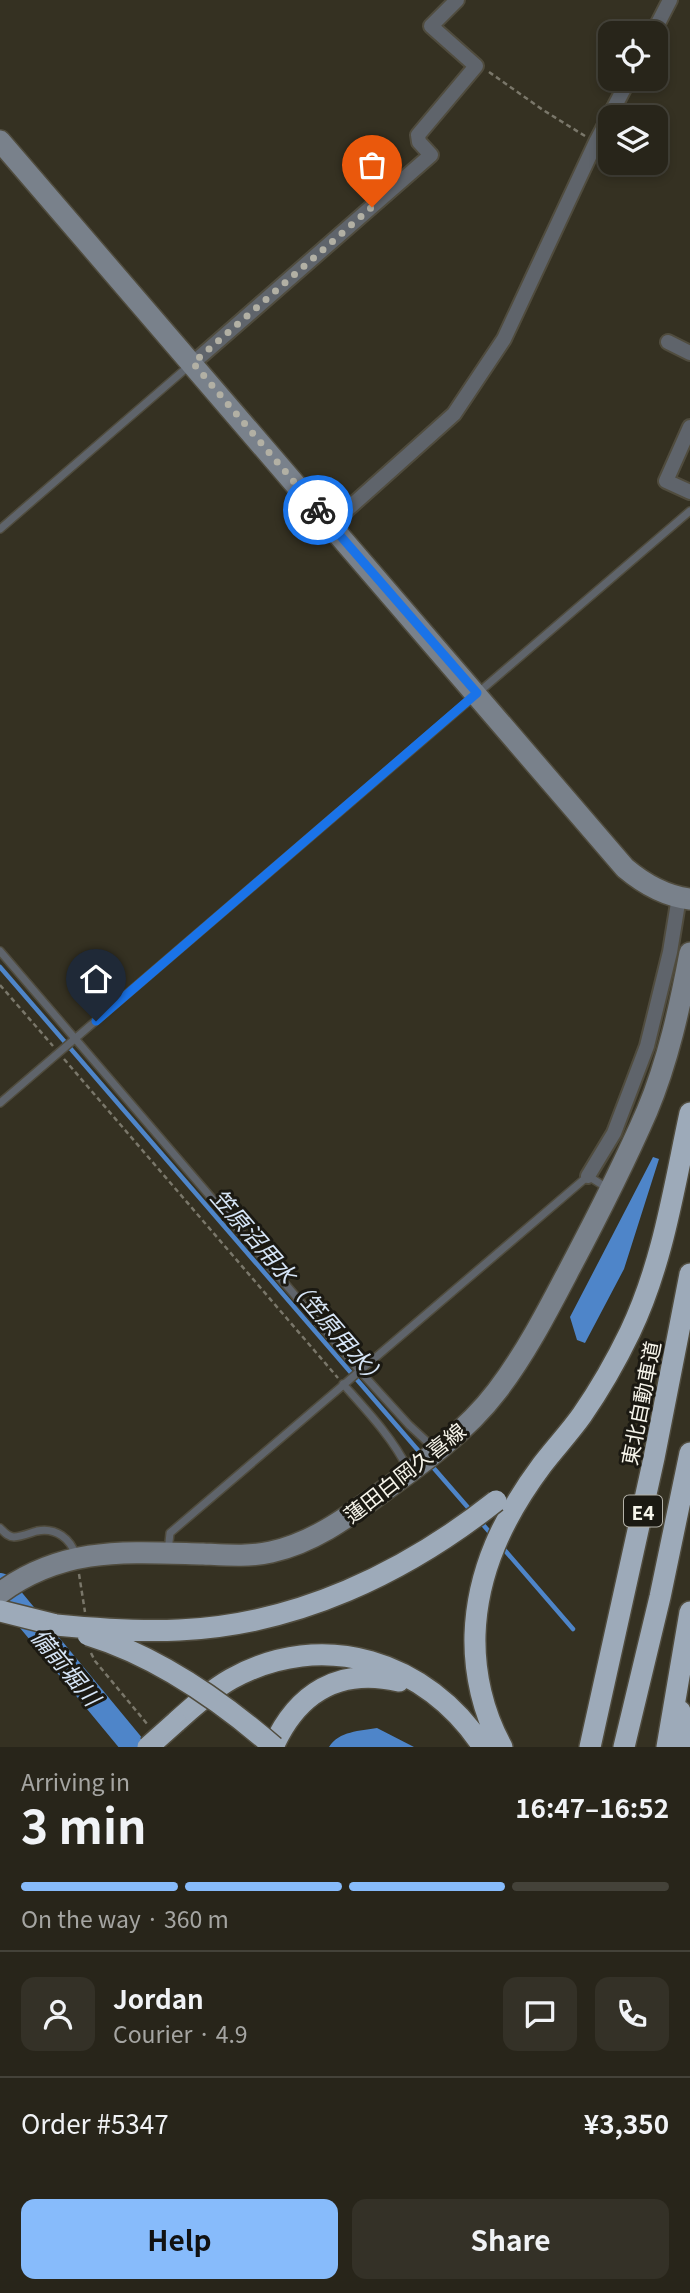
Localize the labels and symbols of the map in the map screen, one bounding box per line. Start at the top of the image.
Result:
pin [342,135,402,207]
courier [283,475,353,545]
pin [66,949,126,1021]
water label: 笠原沼用水（笠原用水） [204,1180,396,1394]
street label: 東北自動車道 [613,1338,667,1468]
street label: 蓮田白岡久喜線 [337,1415,471,1529]
road number: E4 [624,1496,662,1526]
water label: 備前堀川 [24,1620,112,1714]

